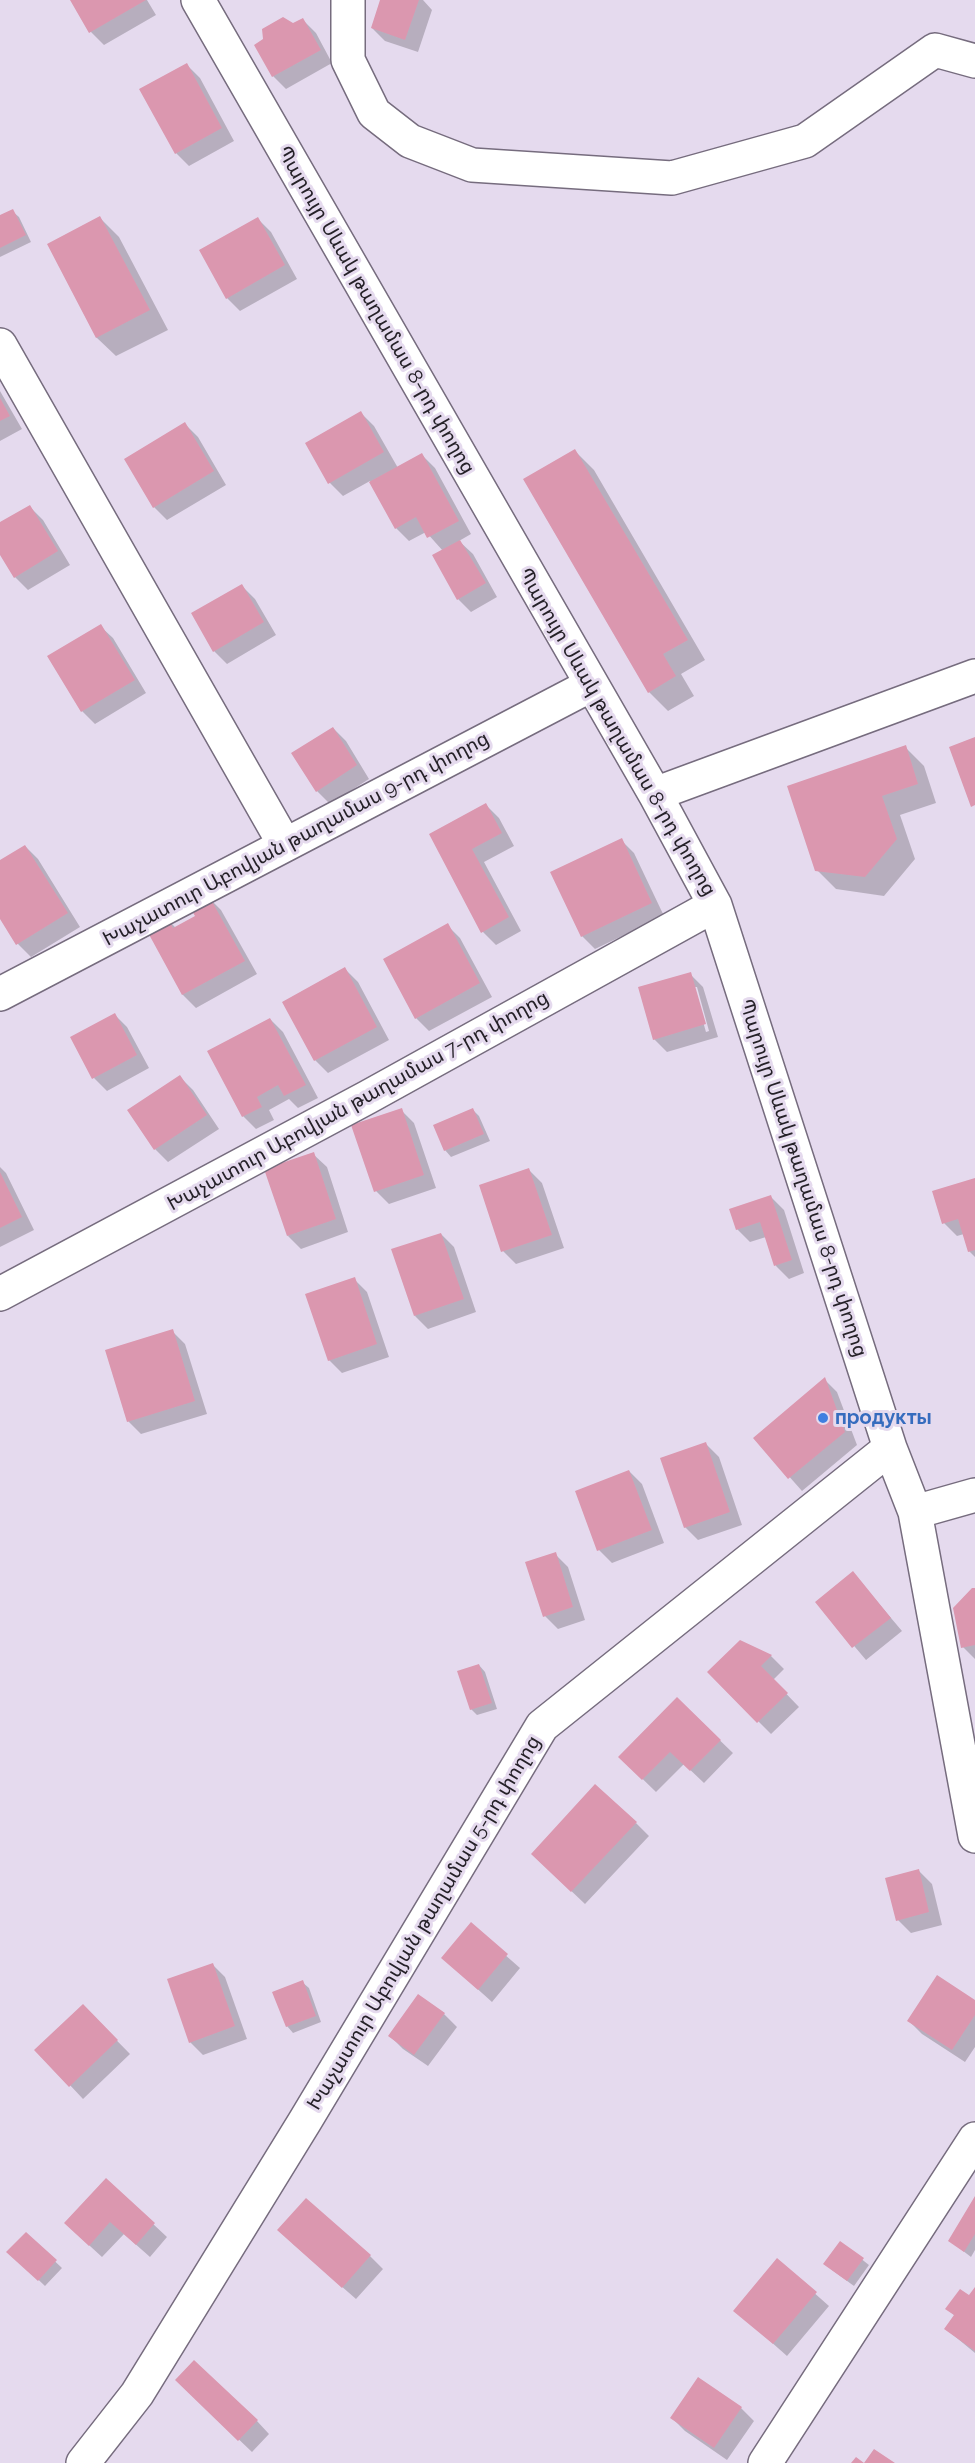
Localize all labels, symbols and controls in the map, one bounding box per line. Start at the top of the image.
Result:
street label: Պարույր Սևակ թաղամաս 8-րդ փողոց [272,142,480,478]
street label: Պարույր Սևակ թաղամաս 8-րդ փողոց [513,564,721,900]
street label: Խաչատուր Աբովյան թաղամաս 9-րդ փողոց [99,727,493,951]
street label: Խաչատուր Աբովյան թաղամաս 7-րդ փողոց [163,986,553,1216]
street label: Պարույր Սևակ թաղամաս 8-րդ փողոց [734,996,872,1360]
place label: продукты [835,1406,932,1430]
marker: продукты [816,1411,830,1425]
street label: Խաչատուր Աբովյան թաղամաս 5-րդ փողոց [302,1731,546,2115]

